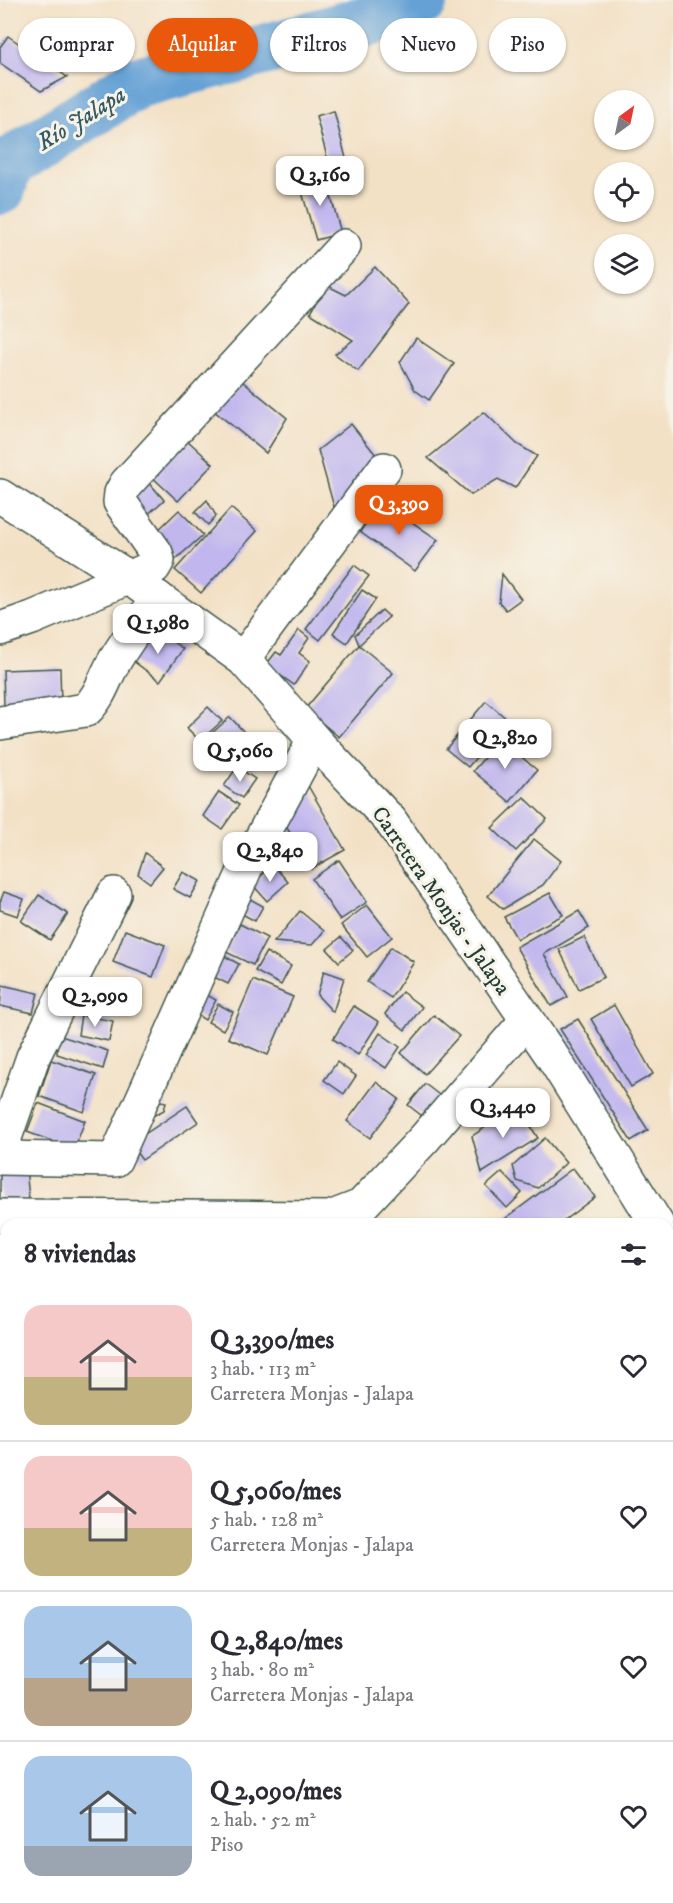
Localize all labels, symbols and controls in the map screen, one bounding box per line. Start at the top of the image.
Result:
chip: Comprar [18,18,135,72]
chip: Alquilar [147,18,258,72]
chip: Filtros [270,18,368,72]
chip: Nuevo [380,18,477,72]
chip: Piso [489,18,566,72]
water label: Río Jalapa [31,80,132,158]
north arrow [594,90,654,150]
map controls [594,90,654,294]
pin: Q 3,160 [265,156,375,207]
button: locate [594,162,654,222]
text: Q 3,160 [290,163,350,188]
button: layers [594,234,654,294]
pin: Q 3,390 [344,485,454,536]
text: Q 3,390 [369,492,429,517]
pin: Q 1,980 [103,604,213,655]
text: Q 1,980 [127,611,189,636]
pin: Q 2,820 [450,719,560,770]
text: Q 2,820 [472,726,538,751]
pin: Q 5,060 [185,732,295,783]
text: Q 5,060 [207,739,273,764]
street label: Carretera Monjas - Jalapa [365,801,517,1001]
pin: Q 2,840 [215,832,325,883]
text: Q 2,840 [237,839,303,864]
pin: Q 2,090 [40,977,150,1028]
text: Q 2,090 [62,984,128,1009]
pin: Q 3,440 [448,1088,558,1139]
text: Q 3,440 [470,1095,536,1120]
text: 8 viviendas [24,1238,136,1271]
icon: filters [617,1238,650,1271]
text: Q 3,390/mes [210,1324,334,1357]
icon: home [72,1329,144,1401]
icon: heart [617,1349,650,1382]
text: 3 hab. · 113 m² [210,1357,316,1382]
text: Carretera Monjas - Jalapa [210,1382,414,1407]
text: Q 5,060/mes [210,1475,342,1508]
icon: home [72,1480,144,1552]
icon: heart [617,1500,650,1533]
text: 5 hab. · 128 m² [210,1508,323,1533]
text: Carretera Monjas - Jalapa [210,1533,414,1558]
text: Q 2,840/mes [210,1625,343,1658]
icon: home [72,1630,144,1702]
icon: heart [617,1650,650,1683]
text: 3 hab. · 80 m² [210,1658,314,1683]
text: Carretera Monjas - Jalapa [210,1683,414,1708]
text: Q 2,090/mes [210,1775,342,1808]
icon: home [72,1780,144,1852]
icon: heart [617,1800,650,1833]
text: 2 hab. · 52 m² [210,1808,316,1833]
text: Piso [210,1833,243,1858]

